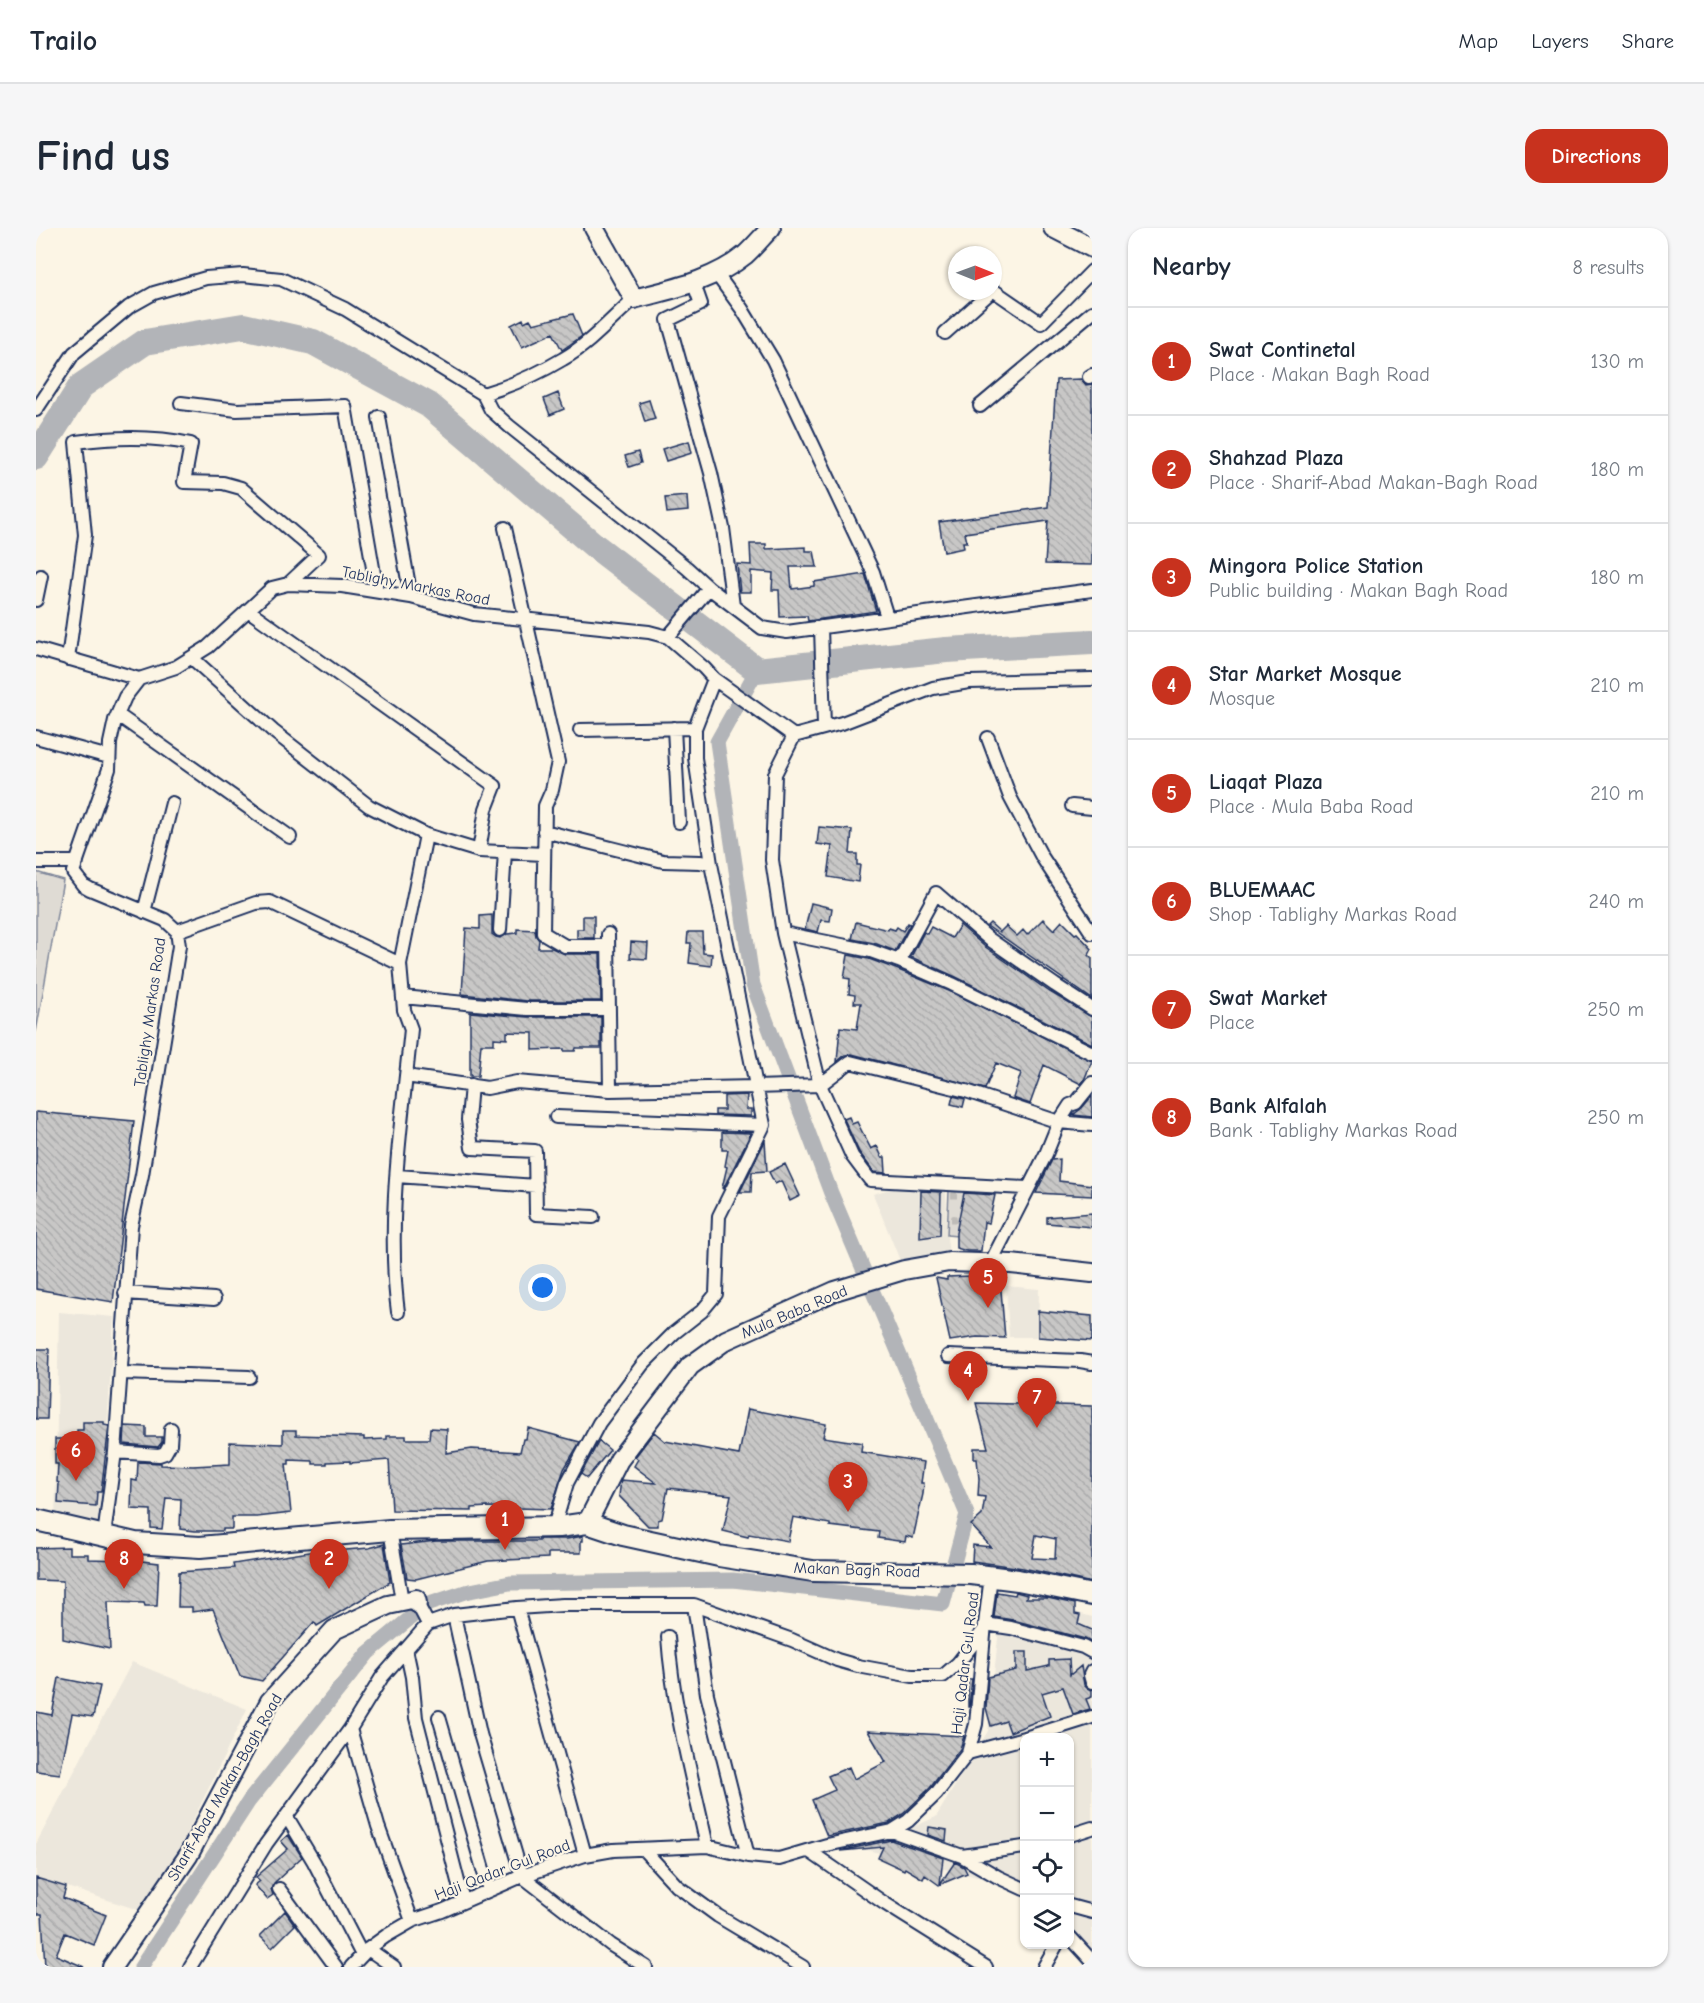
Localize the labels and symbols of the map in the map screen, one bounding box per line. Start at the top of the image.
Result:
north arrow [948,246,1002,300]
street label: Tablighy Markas Road [340,563,491,609]
street label: Tablighy Markas Road [131,936,169,1088]
pin: 5 [968,1258,1008,1308]
your location [528,1273,557,1302]
street label: Mula Baba Road [739,1281,850,1342]
pin: 4 [948,1352,988,1401]
pin: 7 [1018,1378,1056,1428]
pin: 6 [56,1432,96,1481]
pin: 3 [828,1462,868,1512]
pin: 1 [486,1500,524,1550]
pin: 8 [104,1540,143,1589]
pin: 2 [310,1540,348,1589]
street label: Makan Bagh Road [793,1559,921,1581]
street label: Haji Qadar Gul Road [947,1591,983,1735]
street label: Sharif-Abad Makan-Bagh Road [164,1691,286,1884]
street label: Haji Qadar Gul Road [432,1836,573,1904]

